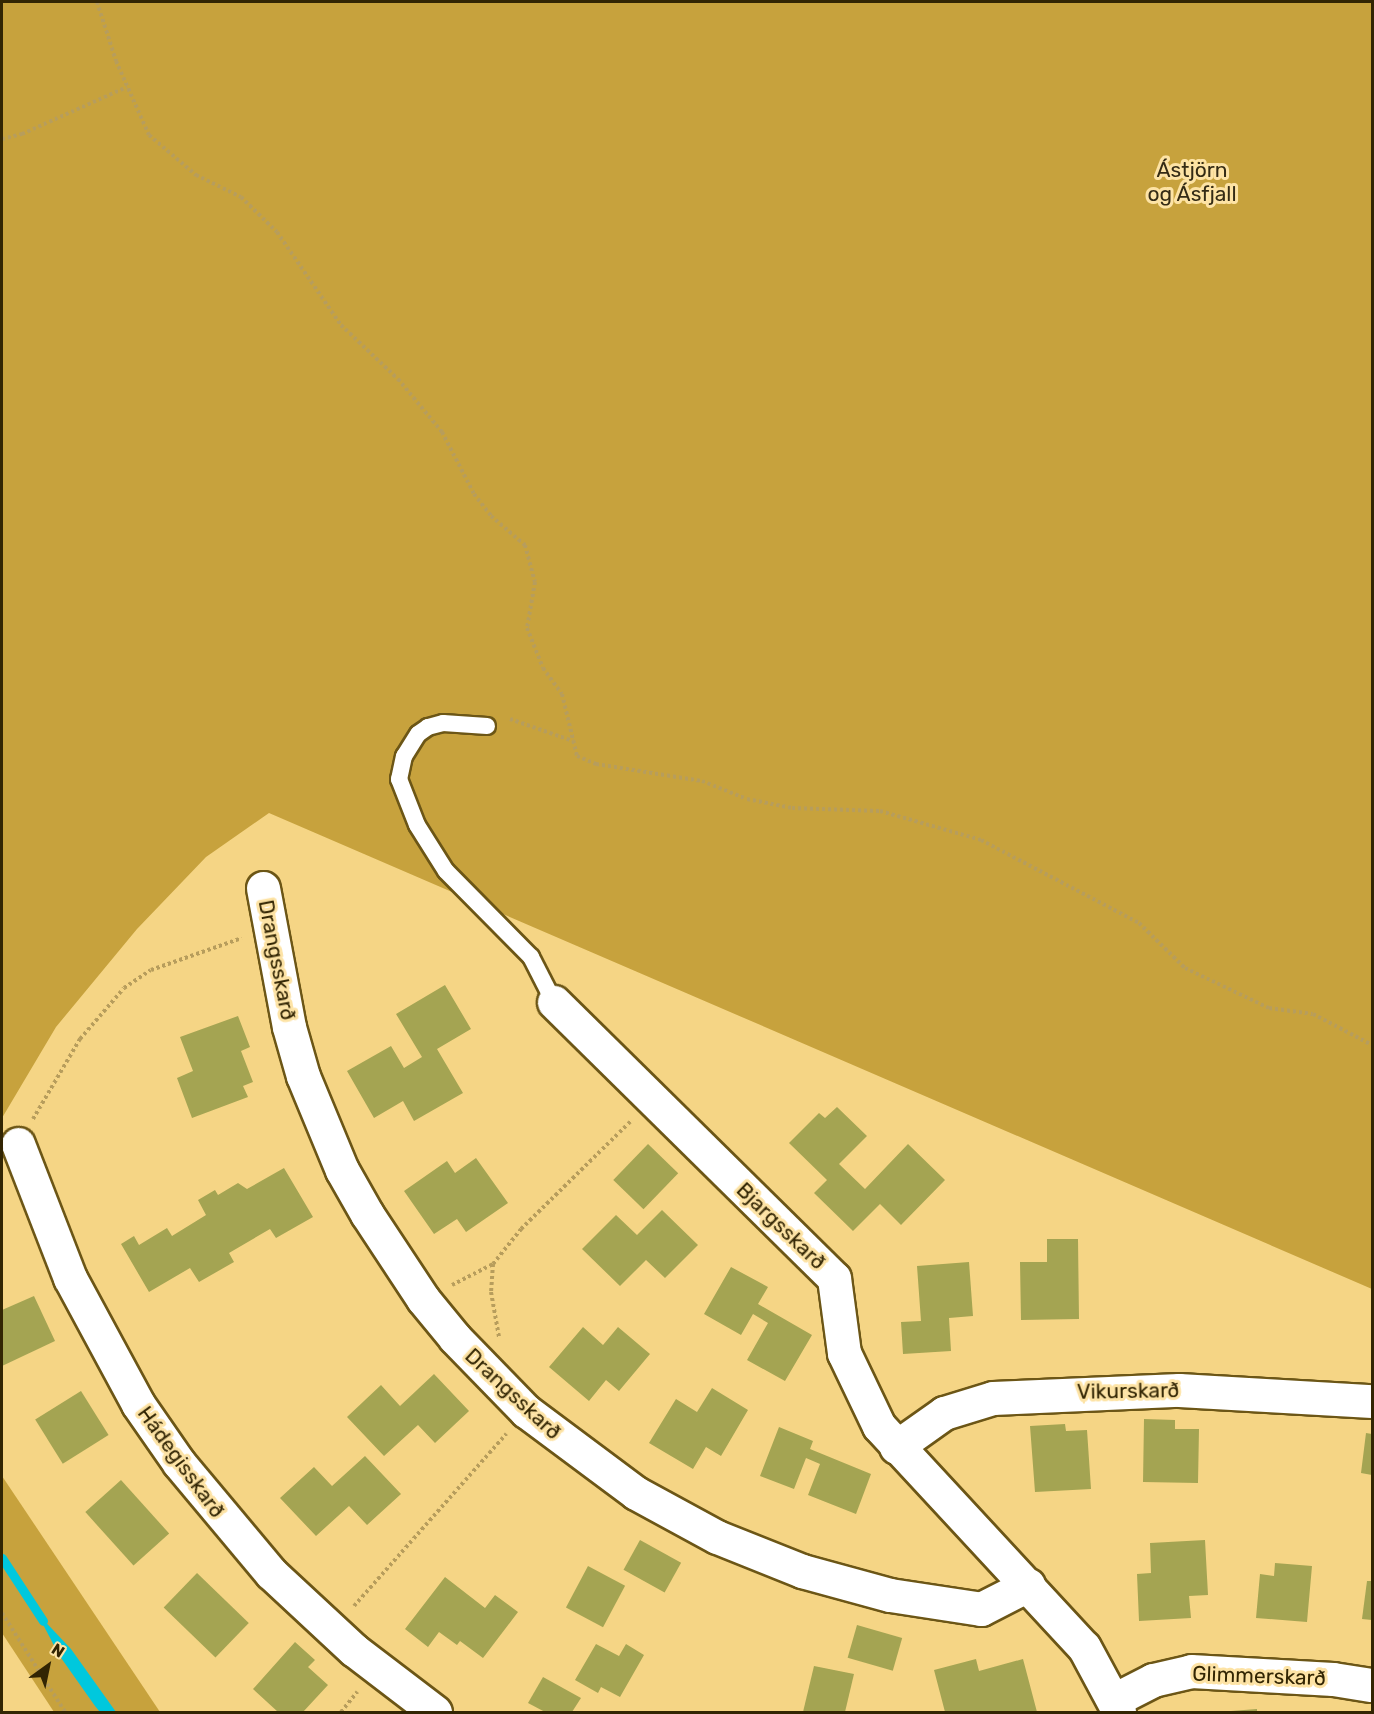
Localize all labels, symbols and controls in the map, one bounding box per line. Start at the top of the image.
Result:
park label: Ástjörn og Ásfjall [1147,157,1237,207]
street label: Drangsskarð [253,898,301,1022]
street label: Bjargsskarð [731,1177,831,1275]
street label: Drangsskarð [460,1343,566,1445]
street label: Vikurskarð [1077,1378,1179,1404]
street label: Hádegisskarð [132,1401,230,1523]
north arrow [18,1636,78,1696]
text: N [48,1639,68,1662]
street label: Glimmerskarð [1192,1661,1326,1691]

